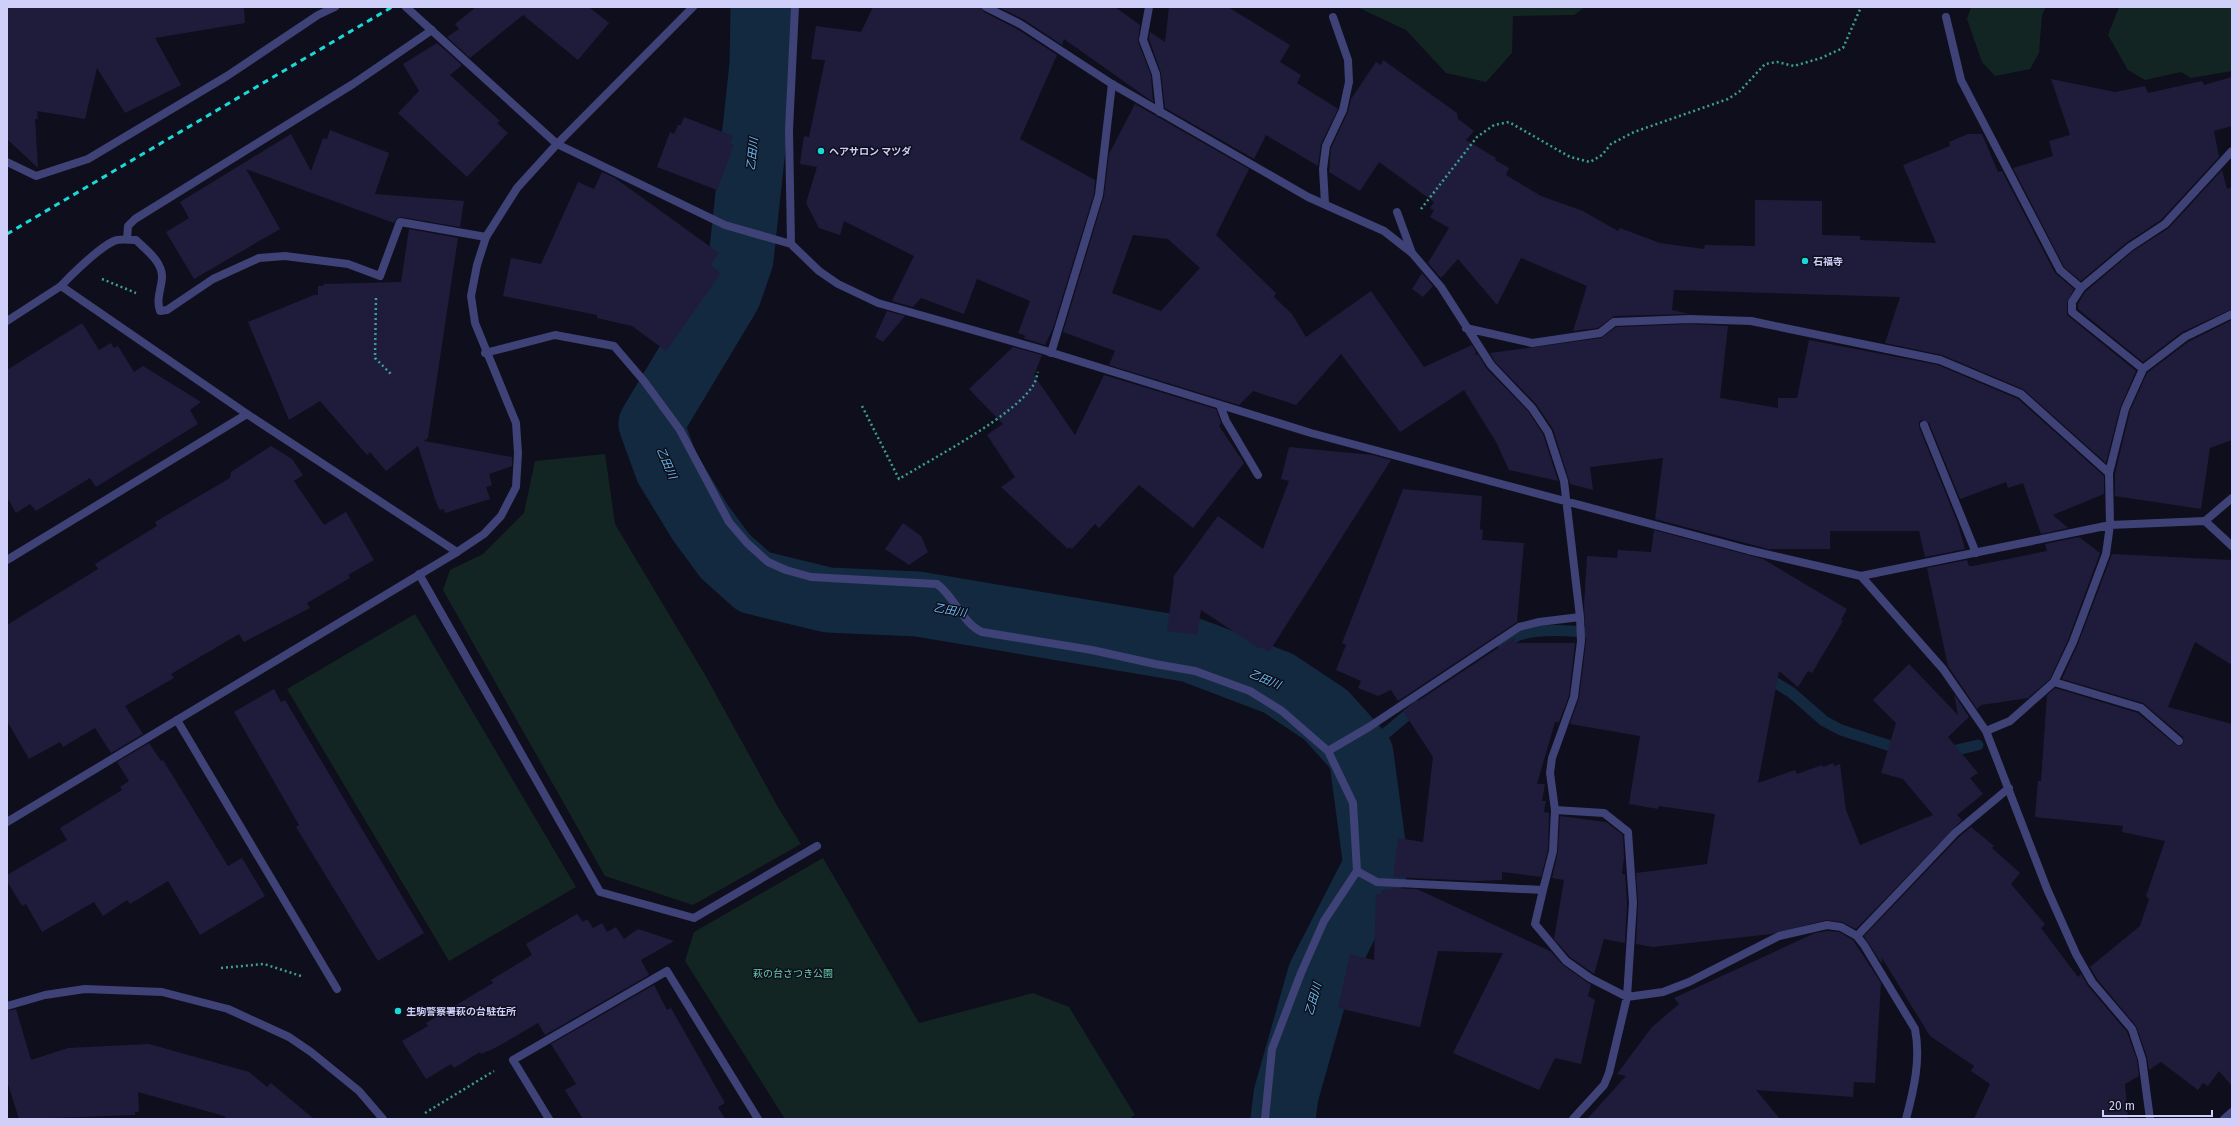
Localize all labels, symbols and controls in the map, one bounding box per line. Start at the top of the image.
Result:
water label: 乙田川 [744,136,761,171]
marker: ヘアサロン マツダ [816,146,826,156]
place label: ヘアサロン マツダ [829,146,911,158]
marker: 石福寺 [1800,256,1810,266]
place label: 石福寺 [1813,256,1843,268]
water label: 乙田川 [654,445,680,482]
water label: 乙田川 [933,601,968,620]
water label: 乙田川 [1247,667,1283,692]
park label: 萩の台さつき公園 [753,968,833,980]
water label: 乙田川 [1303,981,1325,1017]
marker: 生駒警察署萩の台駐在所 [393,1006,403,1016]
place label: 生駒警察署萩の台駐在所 [406,1006,516,1018]
scale bar [2103,1092,2212,1118]
text: 20 m [2109,1099,2135,1113]

